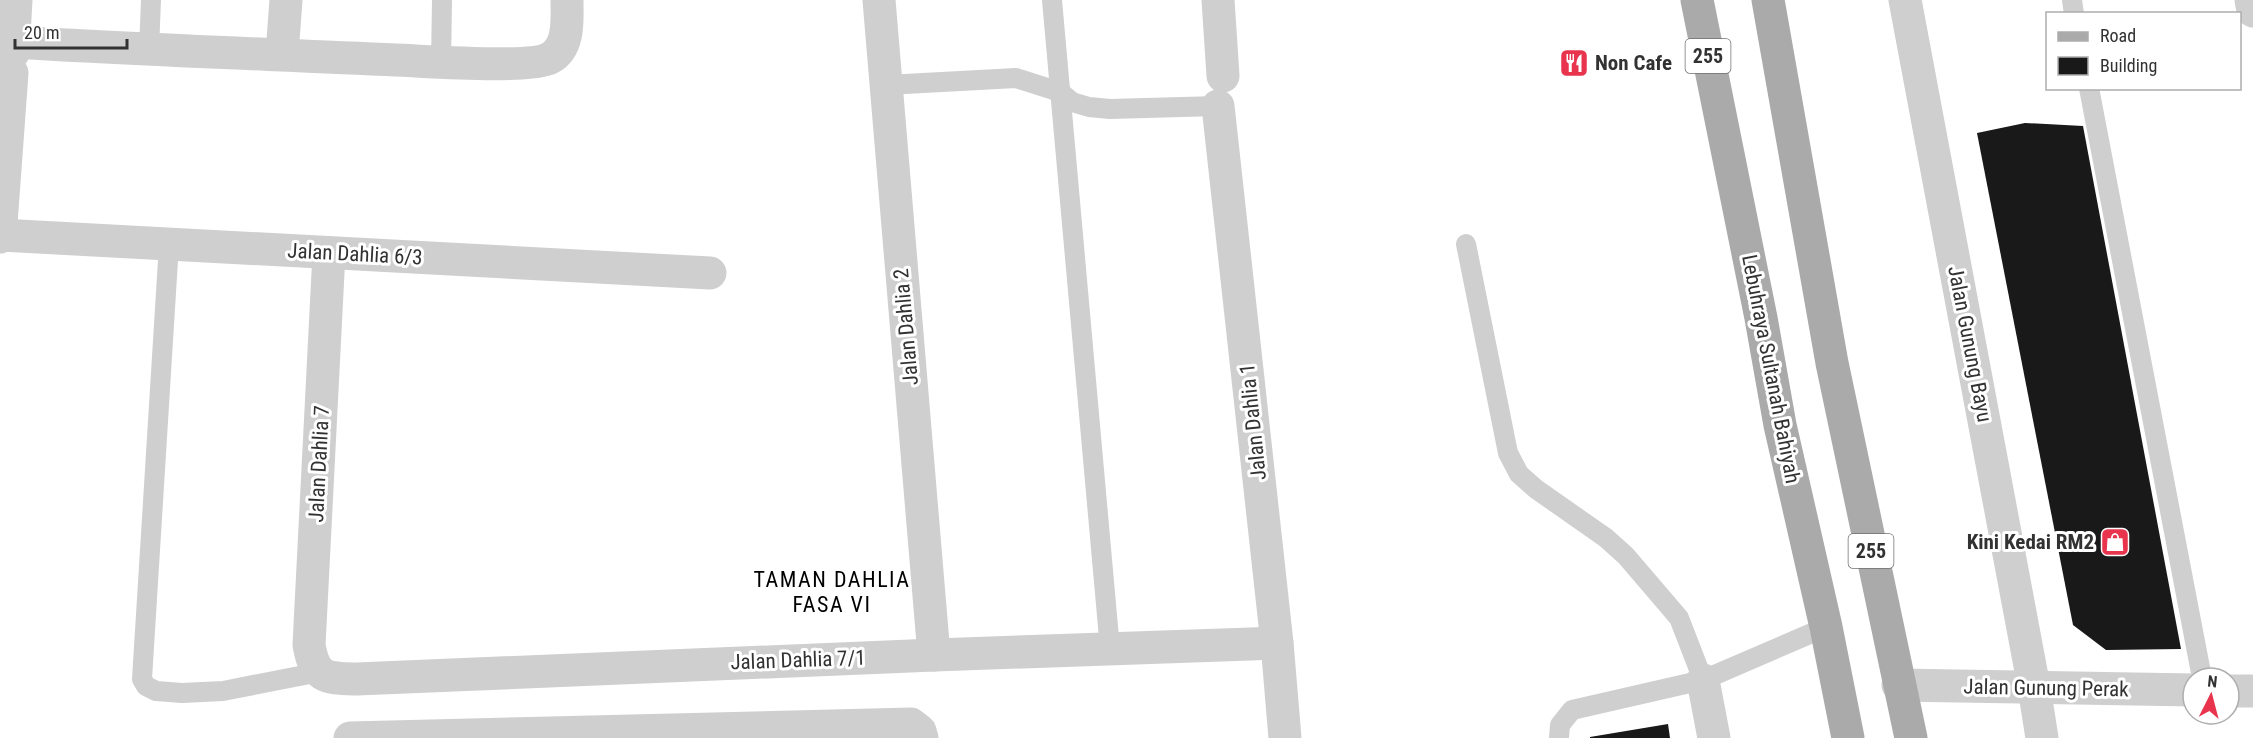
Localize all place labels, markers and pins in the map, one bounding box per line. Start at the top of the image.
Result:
restaurant icon: Non Cafe [1558,47,1590,79]
place label: Non Cafe [1595,51,1672,75]
shop icon: Kini Kedai RM2 [2099,526,2131,558]
place label: Kini Kedai RM2 [1967,530,2094,554]

